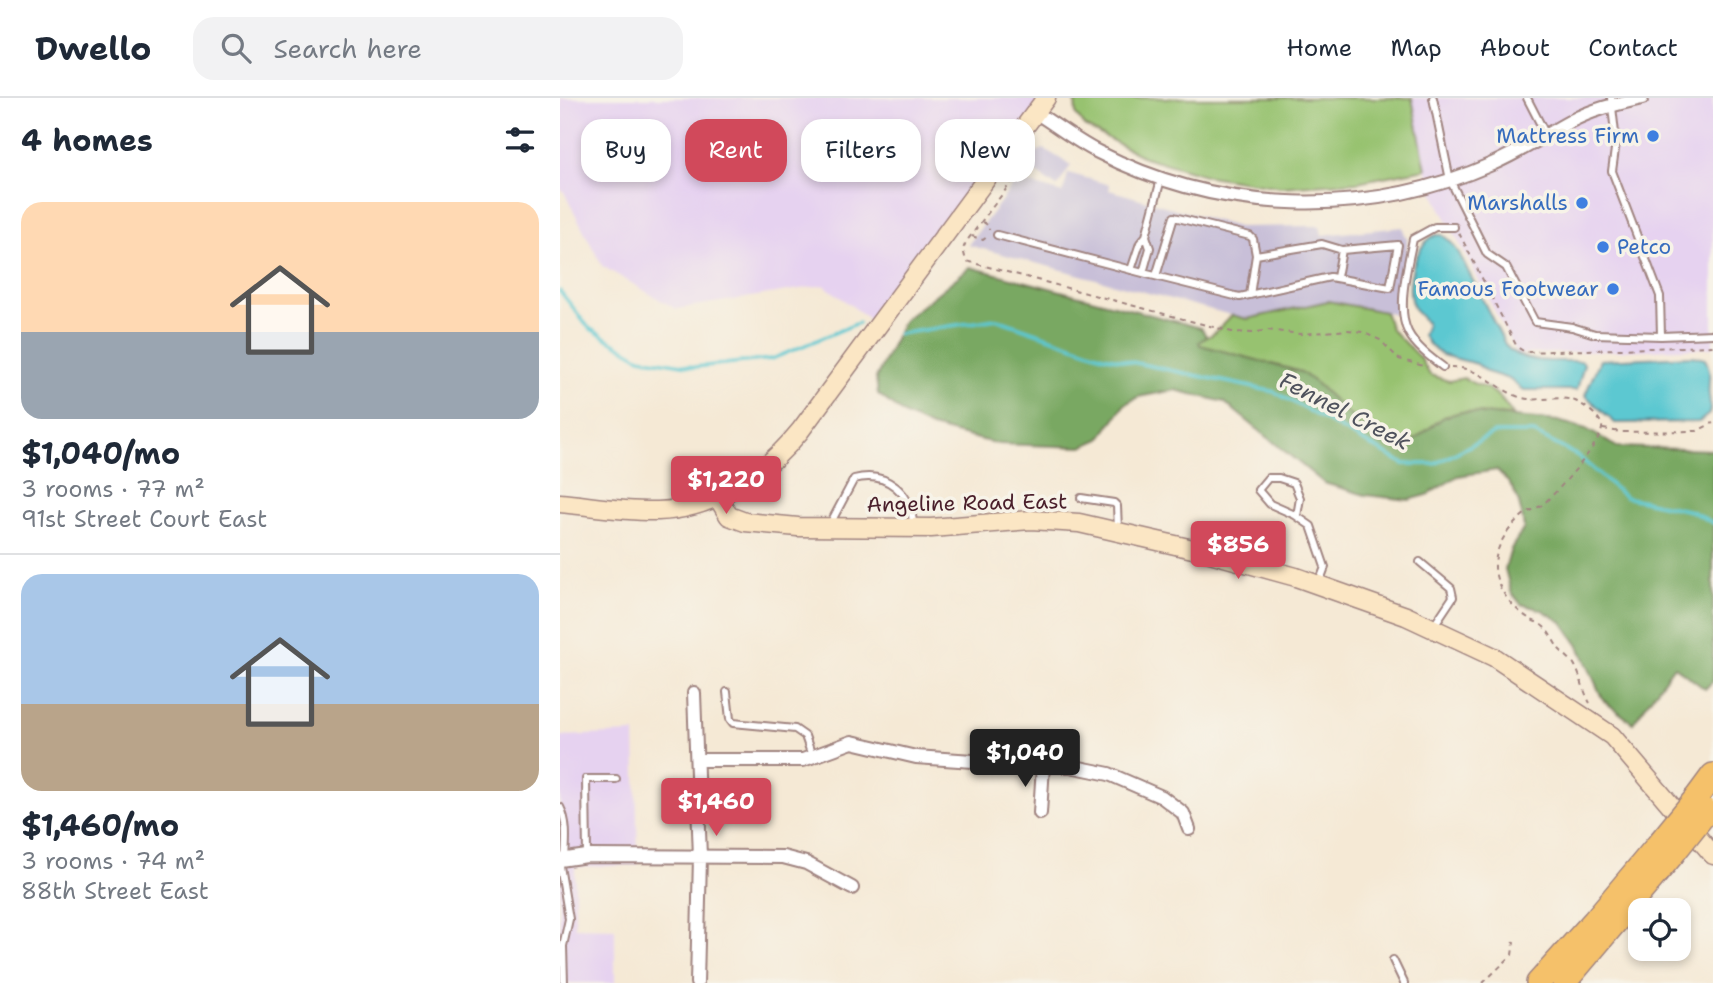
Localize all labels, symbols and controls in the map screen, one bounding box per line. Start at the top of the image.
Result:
search box [193,17,683,80]
text: Dwello [35,26,151,71]
icon: search [217,29,255,67]
text: Search here [273,31,422,66]
text: Home [1286,32,1352,64]
text: Map [1390,32,1442,64]
text: About [1480,32,1550,64]
text: Contact [1588,32,1678,64]
chip: Buy [581,119,671,182]
chip: Rent [685,119,787,182]
chip: Filters [801,119,921,182]
chip: New [935,119,1035,182]
text: 4 homes [21,120,153,161]
icon: filters [501,121,539,159]
place label: Mattress Firm [1496,122,1639,150]
marker: Mattress Firm [1645,128,1661,144]
place label: Marshalls [1467,189,1568,217]
marker: Marshalls [1574,195,1590,211]
place label: Petco [1617,233,1671,261]
marker: Petco [1595,239,1611,255]
icon: home [217,247,343,373]
place label: Famous Footwear [1417,275,1599,303]
marker: Famous Footwear [1605,281,1621,297]
water label: Fennel Creek [1274,365,1416,457]
text: $1,040/mo [21,433,180,474]
pin: $1,220 [669,456,783,516]
text: $1,220 [687,464,765,494]
text: 3 rooms · 77 m² [21,474,205,504]
street label: Angeline Road East [866,487,1068,519]
text: 91st Street Court East [21,504,267,534]
pin: $856 [1197,522,1279,581]
text: $856 [1207,529,1269,559]
icon: home [217,619,343,745]
pin: $1,040 [968,730,1082,789]
text: $1,040 [986,737,1064,767]
pin: $1,460 [659,778,773,838]
text: $1,460 [677,786,755,816]
text: $1,460/mo [21,805,179,846]
text: 3 rooms · 74 m² [21,846,205,876]
text: 88th Street East [21,876,209,906]
map controls [1628,898,1691,961]
button: locate [1628,898,1691,961]

